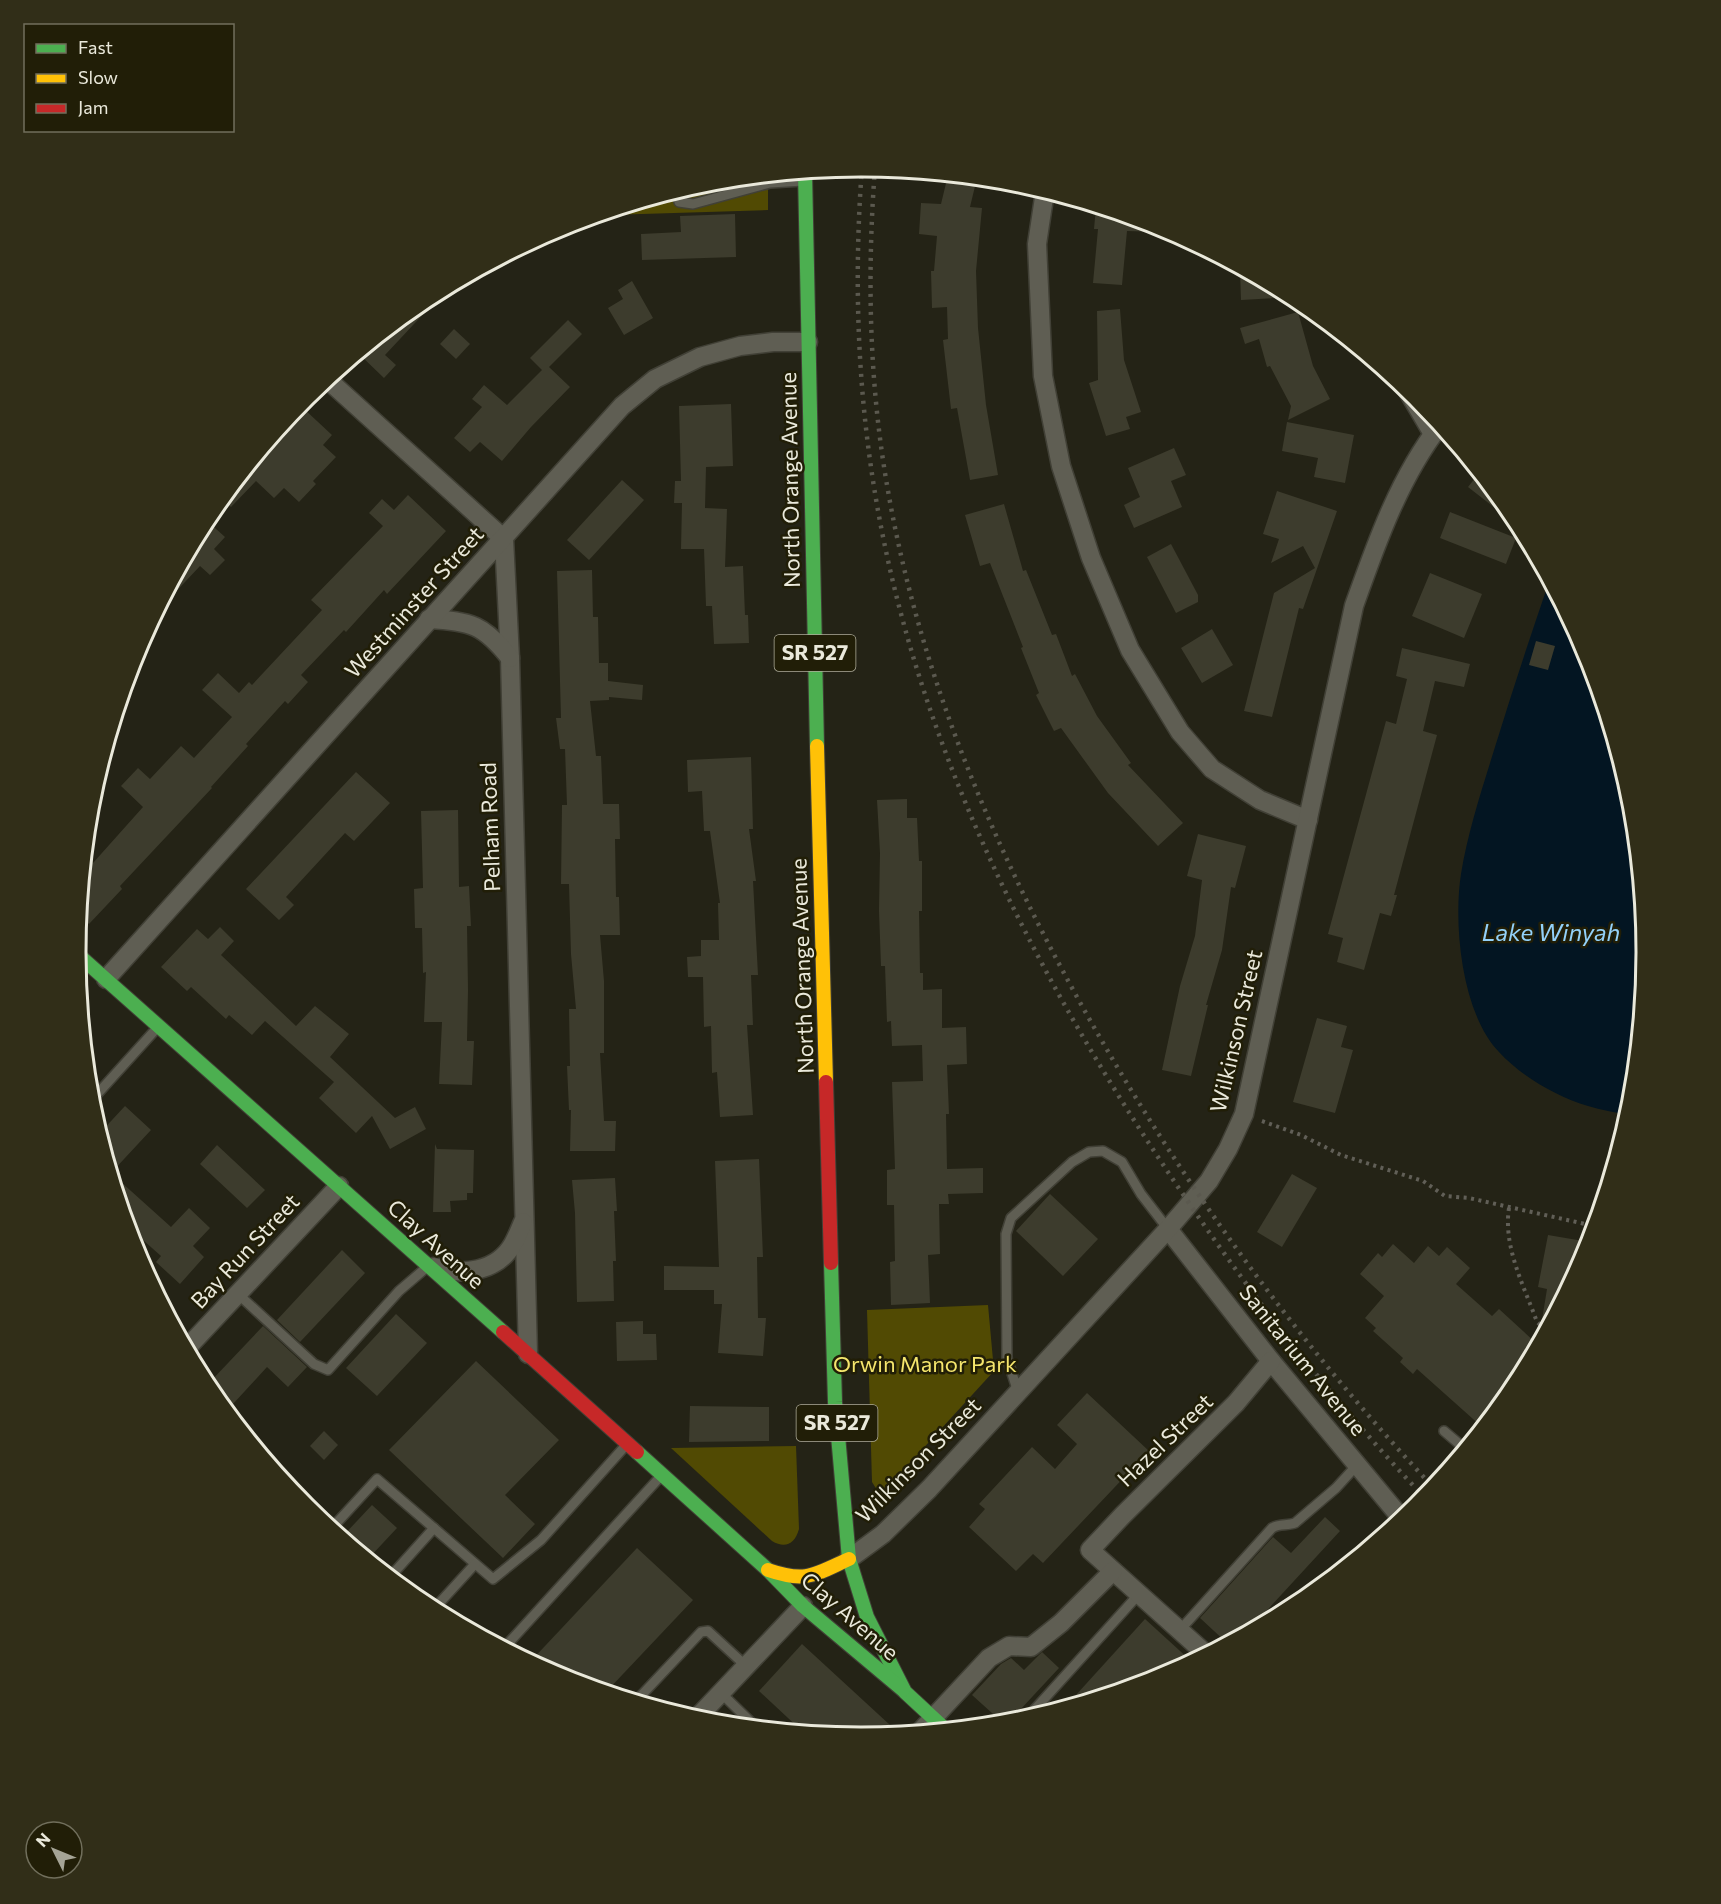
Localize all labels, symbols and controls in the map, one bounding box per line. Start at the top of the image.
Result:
legend [24,24,234,132]
text: Fast [78,36,113,58]
text: Slow [78,66,118,88]
text: Jam [78,96,108,118]
street label: North Orange Avenue [774,372,805,588]
street label: Westminster Street [339,520,489,683]
road number: SR 527 [774,635,856,671]
street label: Pelham Road [474,762,505,892]
street label: North Orange Avenue [784,858,819,1074]
water label: Lake Winyah [1482,917,1620,946]
street label: Wilkinson Street [1204,947,1267,1115]
street label: Bay Run Street [185,1188,305,1314]
street label: Clay Avenue [382,1193,490,1294]
street label: Sanitarium Avenue [1234,1279,1373,1441]
park label: Orwin Manor Park [833,1350,1017,1377]
street label: Hazel Street [1111,1387,1218,1492]
street label: Wilkinson Street [849,1391,986,1528]
road number: SR 527 [796,1405,878,1441]
street label: Clay Avenue [796,1566,905,1665]
north arrow [24,1820,84,1880]
text: N [32,1829,54,1850]

